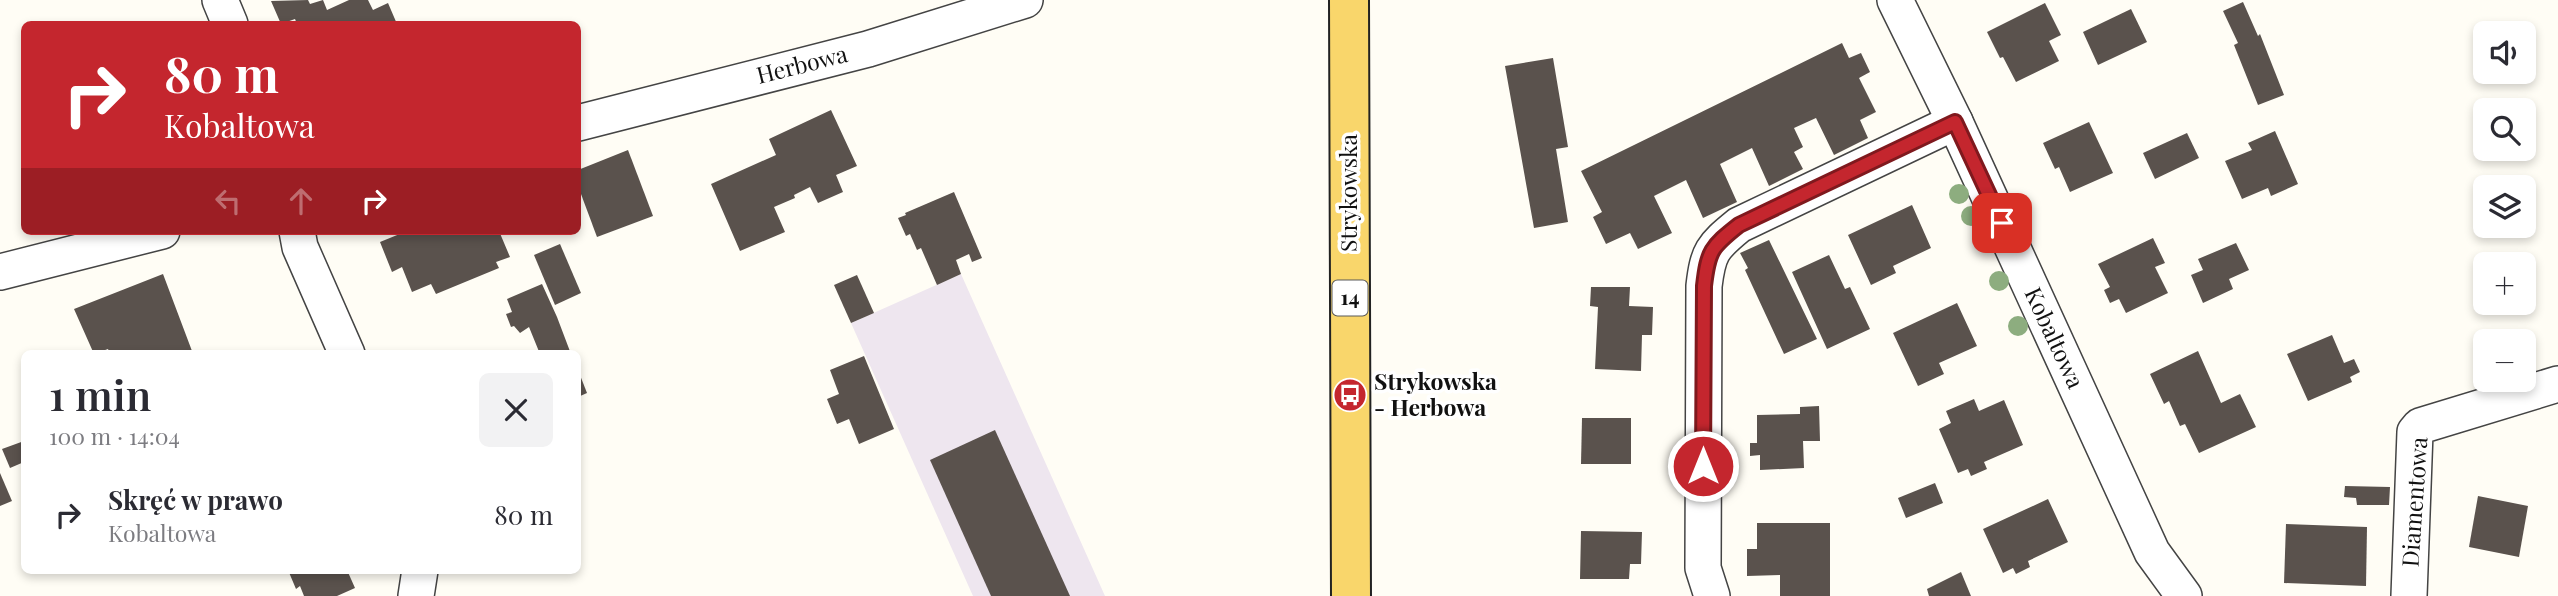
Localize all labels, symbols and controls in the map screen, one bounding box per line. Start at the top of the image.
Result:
map controls [2473,21,2536,392]
button: sound [2473,21,2536,84]
street label: Herbowa [753,37,851,90]
text: 80 m [164,40,279,105]
icon: right [49,49,140,140]
button: search [2473,98,2536,161]
text: Kobaltowa [164,103,315,146]
street label: Strykowska [1332,133,1363,252]
button: layers [2473,175,2536,238]
icon: left [209,182,247,220]
icon: ahead [282,182,320,220]
icon: right [355,182,393,220]
pin [1972,193,2032,253]
icon: arrive [1983,204,2021,242]
button: + [2473,252,2536,315]
road number: 14 [1332,280,1368,316]
street label: Kobaltowa [2018,282,2093,393]
button: − [2473,329,2536,392]
place label: Strykowska - Herbowa [1374,365,1497,422]
text: 1 min [49,366,151,422]
button: close [479,373,553,447]
bus stop icon: Strykowska - Herbowa [1331,376,1369,414]
text: 100 m · 14:04 [49,420,180,451]
position arrow [1666,429,1740,503]
street label: Diamentowa [2393,435,2434,568]
text: Skręć w prawo [108,482,283,517]
icon: right [49,496,87,534]
text: 80 m [494,497,553,532]
text: Kobaltowa [108,517,216,548]

